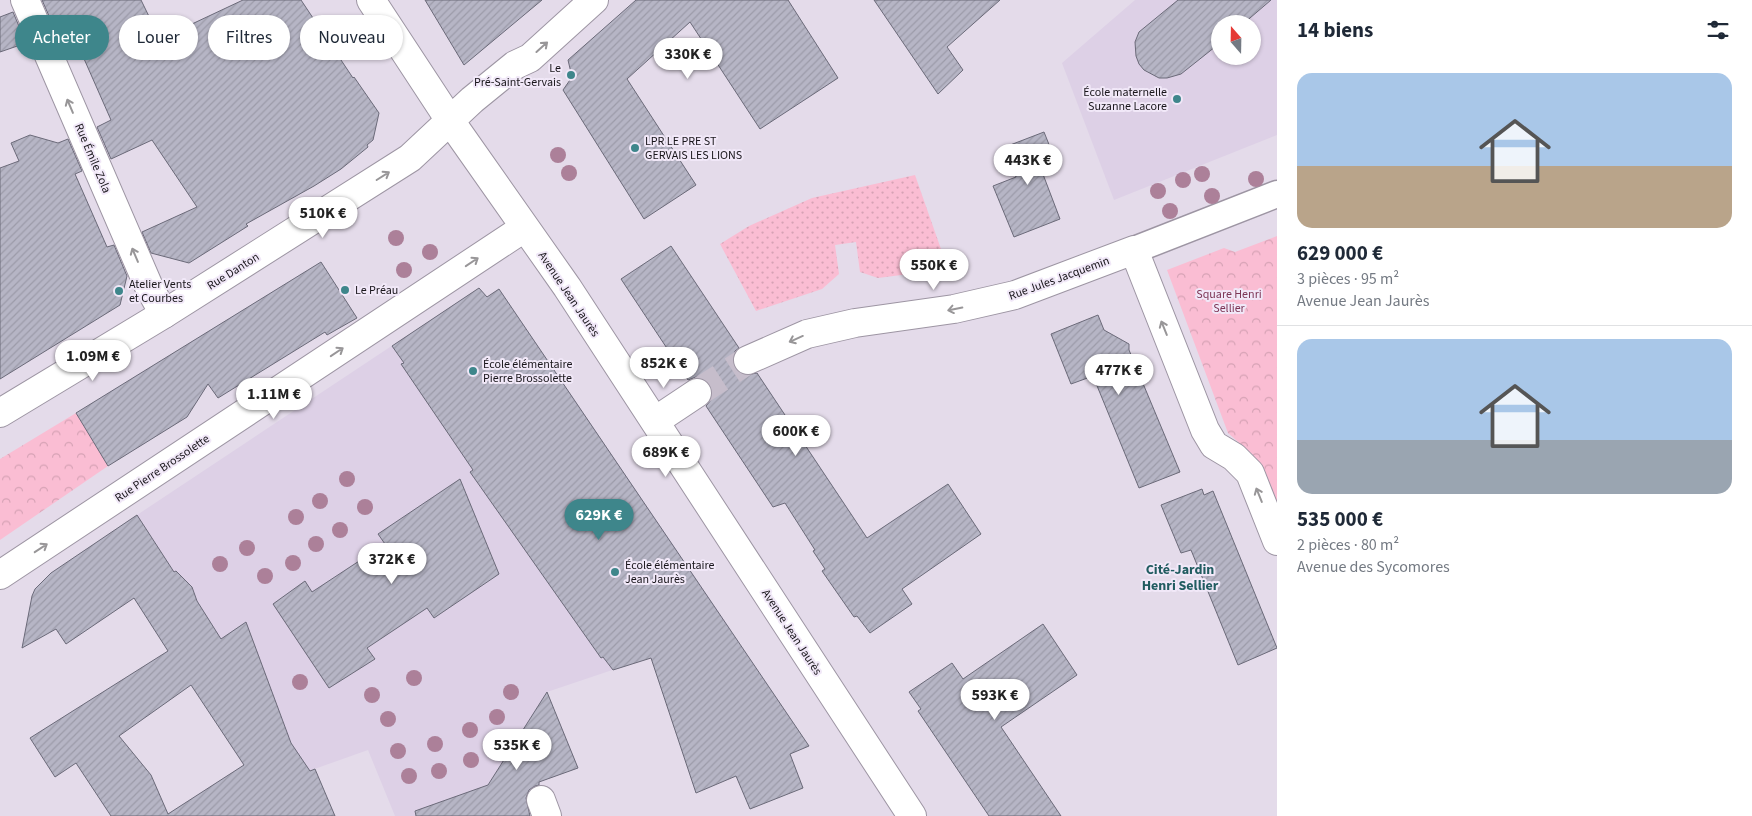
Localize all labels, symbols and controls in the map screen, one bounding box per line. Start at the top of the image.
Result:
chip: Acheter [15,15,109,60]
chip: Louer [119,15,198,60]
chip: Filtres [208,15,290,60]
chip: Nouveau [300,15,403,60]
north arrow [1211,15,1261,65]
map controls [1211,15,1261,65]
text: 14 biens [1297,15,1373,45]
icon: filters [1704,16,1732,44]
pin: 330K € [647,38,729,80]
one-way arrow [535,41,548,53]
text: 330K € [665,43,711,65]
place label: Le Pré-Saint-Gervais [474,60,561,91]
marker: Le Pré-Saint-Gervais [565,69,577,81]
place label: École maternelle Suzanne Lacore [1083,84,1167,115]
marker: École maternelle Suzanne Lacore [1171,93,1183,105]
one-way arrow [65,99,75,114]
icon: home [1470,106,1560,196]
street label: Rue Émile Zola [70,121,115,196]
place label: LPR LE PRE ST GERVAIS LES LIONS [645,133,742,164]
marker: LPR LE PRE ST GERVAIS LES LIONS [629,142,641,154]
pin: 443K € [987,144,1069,186]
text: 443K € [1005,149,1051,171]
one-way arrow [375,170,389,180]
pin: 510K € [282,196,364,239]
text: 510K € [300,202,346,224]
text: 629 000 € [1297,238,1383,268]
one-way arrow [130,248,140,263]
street label: Avenue Jean Jaurès [534,248,603,340]
pin: 550K € [893,248,975,291]
street label: Rue Danton [204,249,263,294]
street label: Rue Jules Jacquemin [1006,252,1112,305]
text: 550K € [911,254,957,276]
one-way arrow [465,257,479,267]
text: 3 pièces · 95 m² [1297,268,1399,290]
place label: Atelier Vents et Courbes [129,276,191,307]
place label: Le Préau [355,282,398,299]
marker: Le Préau [339,284,351,296]
marker: Atelier Vents et Courbes [113,285,125,297]
park label: Square Henri Sellier [1196,286,1262,317]
text: Avenue Jean Jaurès [1297,290,1429,312]
one-way arrow [947,304,963,314]
one-way arrow [1159,321,1169,336]
one-way arrow [789,335,804,345]
pin: 1.09M € [47,340,139,382]
text: 1.09M € [66,345,120,367]
pin: 852K € [623,346,705,389]
one-way arrow [330,347,344,357]
text: 852K € [641,352,687,374]
pin: 477K € [1078,354,1160,396]
place label: École élémentaire Pierre Brossolette [483,356,573,387]
text: 477K € [1096,359,1142,381]
marker: École élémentaire Pierre Brossolette [467,365,479,377]
icon: home [1470,371,1560,461]
pin: 1.11M € [228,378,320,420]
text: 1.11M € [247,383,301,405]
pin: 600K € [755,414,837,457]
text: 600K € [773,420,819,442]
street label: Rue Pierre Brossolette [112,430,213,506]
pin: 689K € [625,436,707,478]
text: 689K € [643,441,689,463]
one-way arrow [1254,488,1263,504]
pin: 629K € [558,498,640,541]
text: 629K € [576,504,622,526]
text: 535 000 € [1297,504,1383,534]
text: 2 pièces · 80 m² [1297,534,1399,556]
pin: 372K € [351,542,433,585]
one-way arrow [33,543,47,553]
text: 372K € [369,548,415,570]
text: Avenue des Sycomores [1297,556,1450,578]
place label: École élémentaire Jean Jaurès [625,557,715,588]
district label: Cité-Jardin Henri Sellier [1142,560,1219,596]
marker: École élémentaire Jean Jaurès [609,566,621,578]
street label: Avenue Jean Jaurès [757,586,826,679]
pin: 593K € [954,678,1036,721]
text: 593K € [972,684,1018,706]
pin: 535K € [476,728,558,771]
text: 535K € [494,734,540,756]

